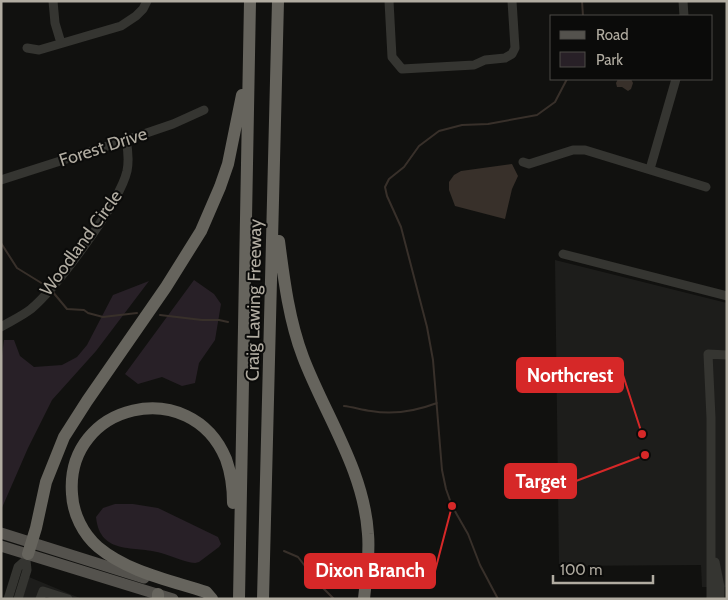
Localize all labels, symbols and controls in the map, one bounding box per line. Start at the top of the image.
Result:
legend [550,15,713,80]
text: Road [596,26,629,44]
text: Park [596,51,623,69]
street label: Forest Drive [56,122,150,172]
street label: Woodland Circle [35,186,127,300]
street label: Craig Lawing Freeway [242,219,266,381]
callout: Northcrest [517,358,623,392]
text: Northcrest [527,364,614,387]
callout: Target [505,464,576,498]
text: Target [516,470,567,493]
scale bar [553,552,653,584]
callout: Dixon Branch [305,554,435,588]
text: Dixon Branch [315,559,425,582]
text: 100 m [560,561,602,579]

